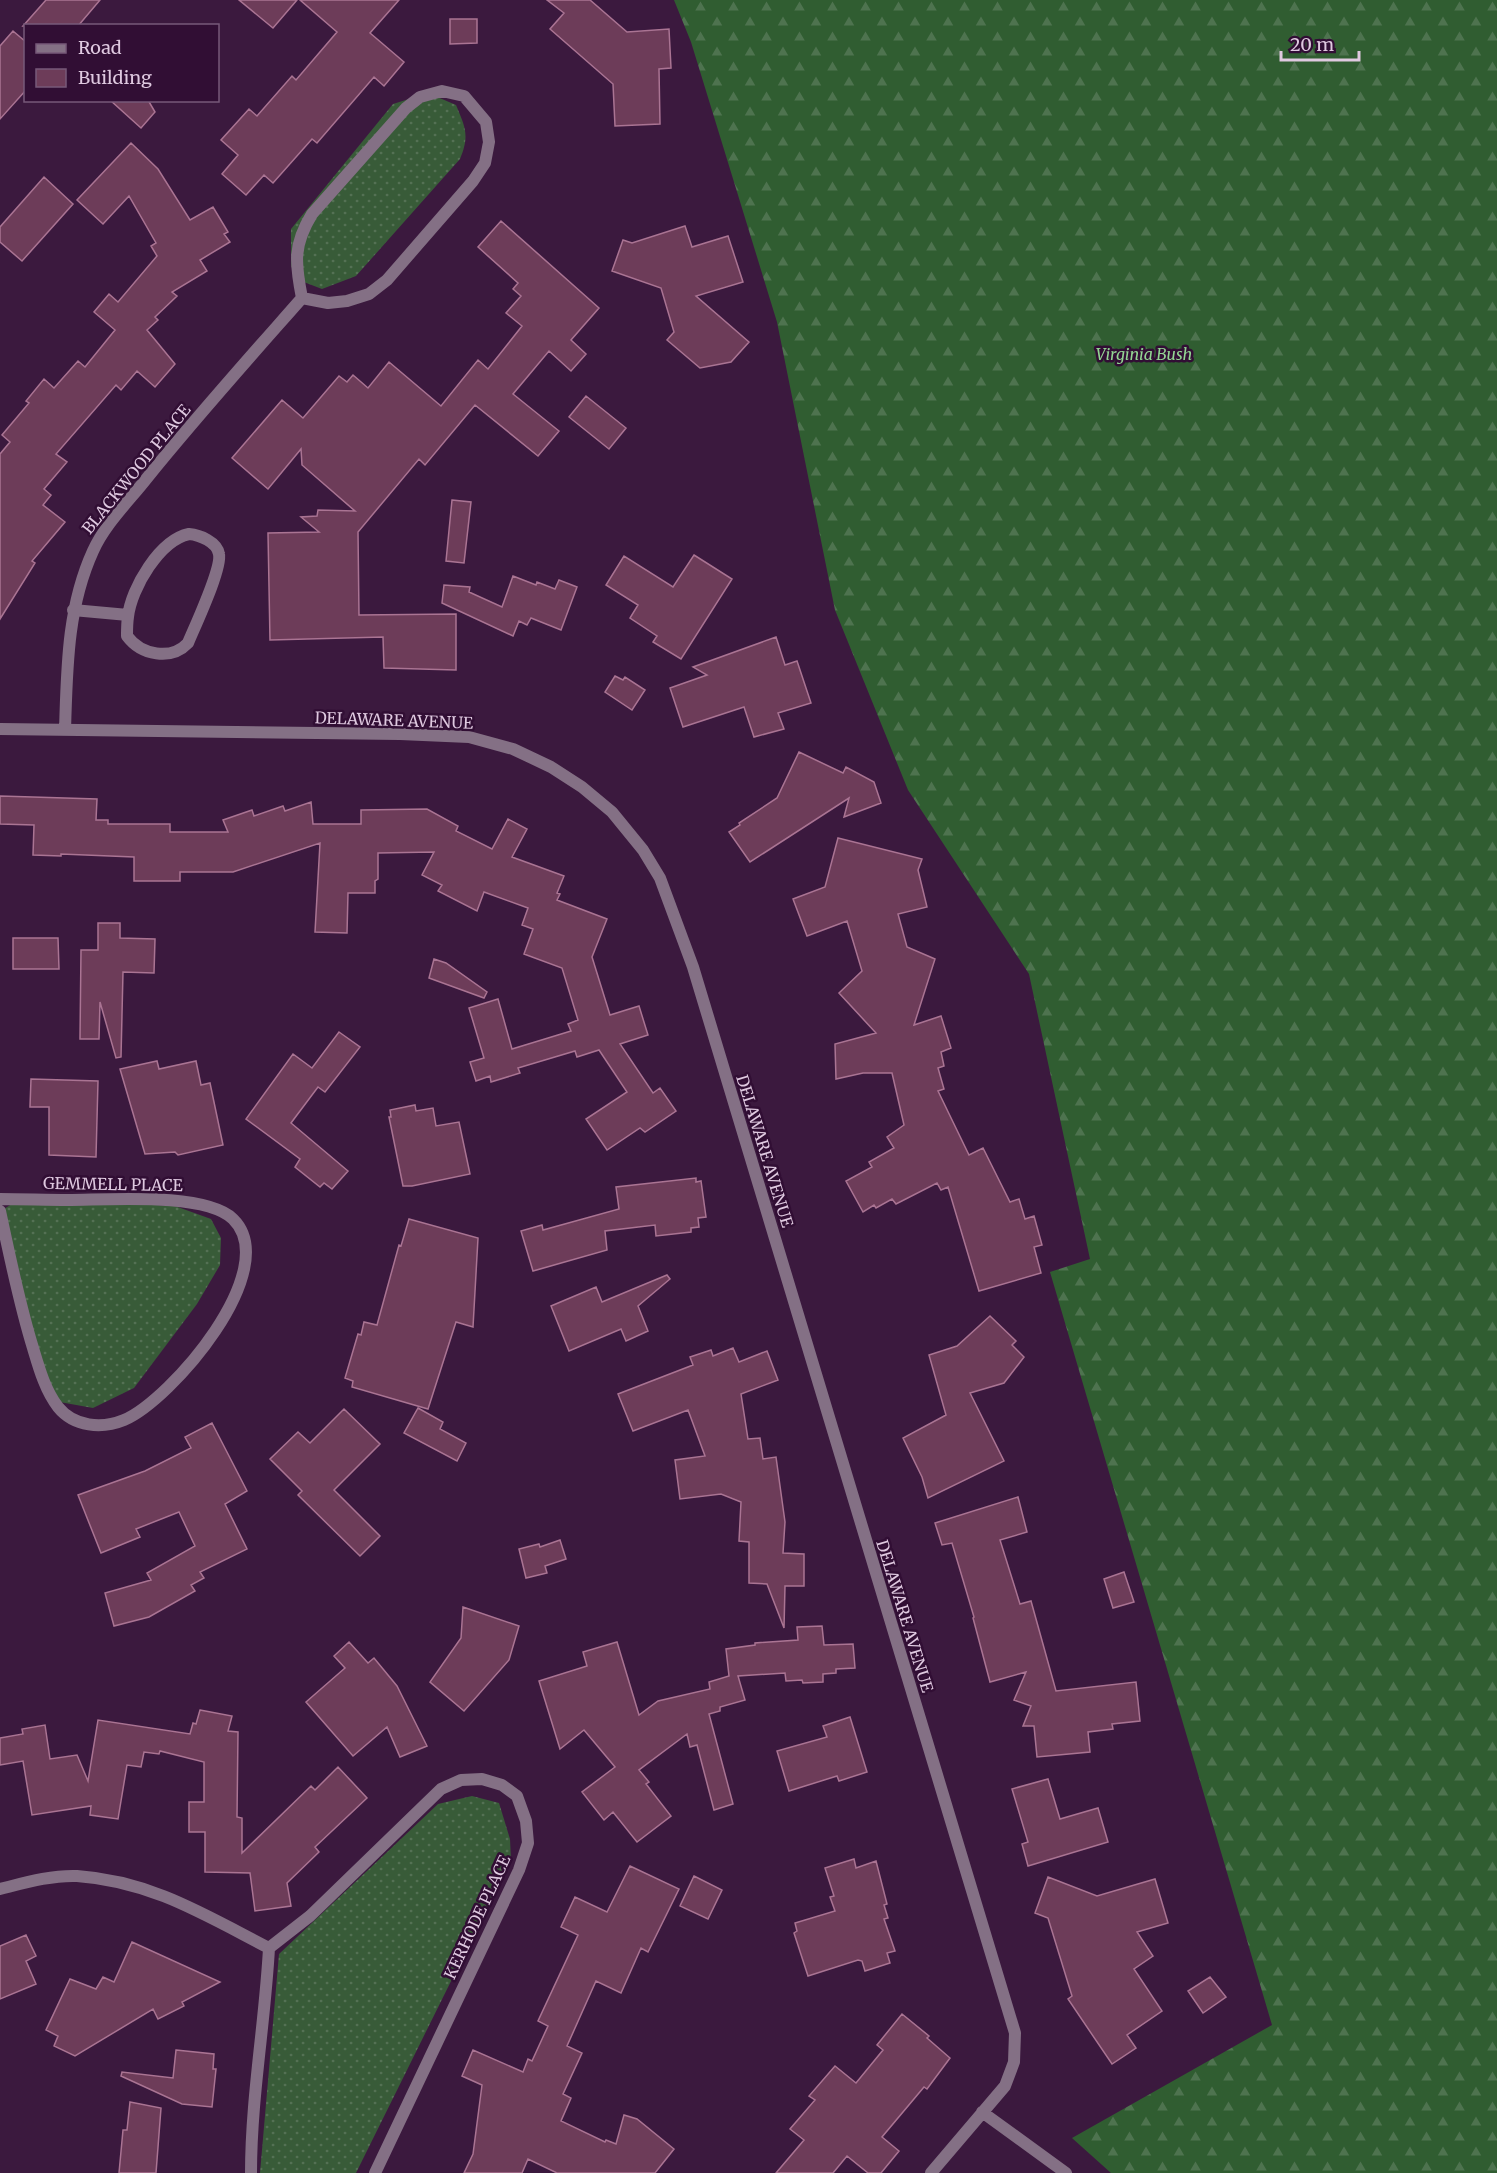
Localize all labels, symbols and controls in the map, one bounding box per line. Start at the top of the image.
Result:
legend [24,24,219,102]
scale bar [1281,24,1359,62]
text: 20 m [1290,33,1334,56]
text: Road [78,36,122,59]
text: Building [78,66,152,89]
park label: Virginia Bush [1096,344,1192,364]
street label: BLACKWOOD PLACE [78,399,195,538]
street label: DELAWARE AVENUE [314,707,474,733]
street label: DELAWARE AVENUE [732,1072,798,1230]
street label: GEMMELL PLACE [43,1173,184,1195]
street label: DELAWARE AVENUE [872,1537,938,1695]
street label: KERHODE PLACE [440,1851,515,1982]

